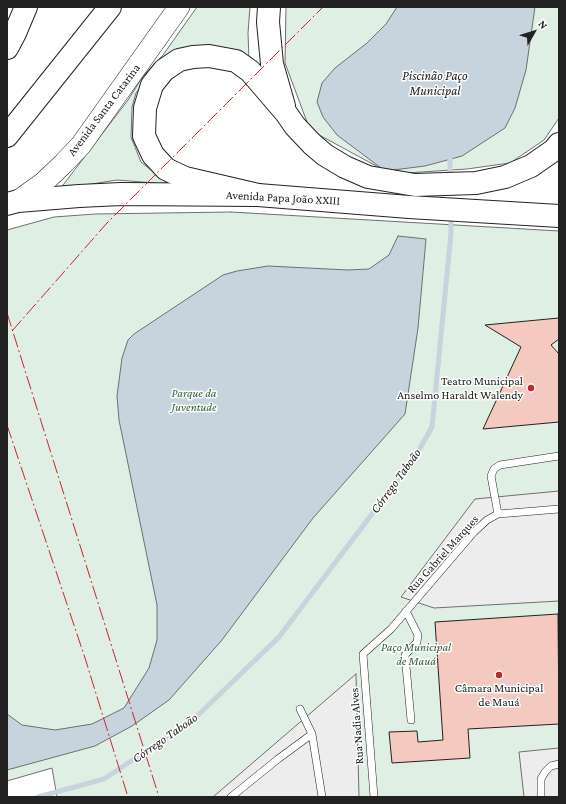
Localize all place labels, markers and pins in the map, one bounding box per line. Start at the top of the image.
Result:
place label: Teatro Municipal Anselmo Haraldt Walendy [397,374,523,402]
marker: Teatro Municipal Anselmo Haraldt Walendy [526,383,536,393]
marker: Câmara Municipal de Mauá [494,670,504,680]
place label: Câmara Municipal de Mauá [455,681,543,709]

